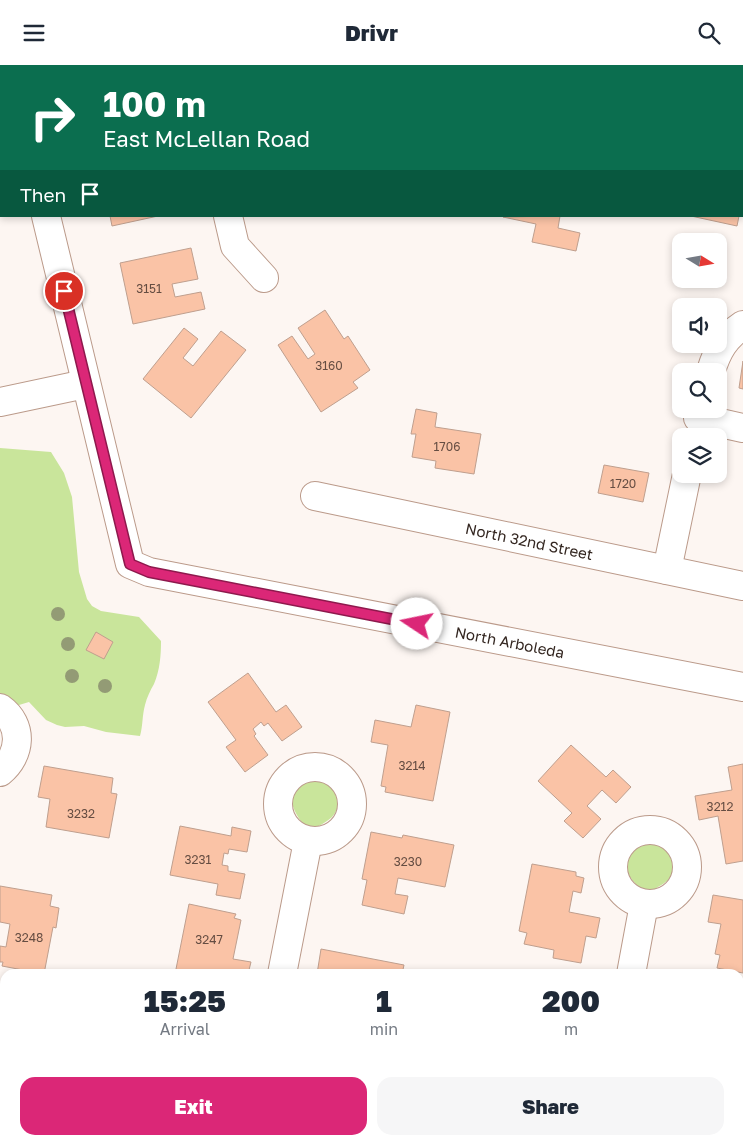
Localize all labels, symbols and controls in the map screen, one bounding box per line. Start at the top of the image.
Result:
icon: menu [20,19,48,47]
text: Drivr [345,19,398,46]
icon: search [695,19,723,47]
text: 100 m [103,83,206,125]
icon: right [20,85,85,150]
text: East McLellan Road [103,125,310,152]
icon: arrive [76,180,104,208]
text: Then [20,183,66,206]
north arrow [672,233,728,287]
map controls [672,233,727,483]
pin [43,270,85,312]
icon: arrive [50,277,78,305]
house number: 3151 [136,281,162,296]
button: sound [672,298,727,353]
house number: 3160 [315,358,343,373]
button: search [672,363,727,418]
button: layers [672,428,727,483]
house number: 1706 [434,439,460,454]
house number: 1720 [610,476,636,491]
street label: North 32nd Street [464,519,595,563]
position arrow [390,597,442,649]
street label: North Arboleda [454,622,566,661]
house number: 3214 [398,758,426,773]
house number: 3212 [707,799,733,814]
house number: 3232 [67,806,95,821]
house number: 3231 [185,852,212,867]
house number: 3230 [394,854,422,869]
house number: 3248 [15,930,43,945]
house number: 3247 [195,932,223,947]
text: 15:25 [144,983,226,1019]
text: 1 [376,983,392,1019]
text: 200 [542,983,600,1019]
text: Arrival [160,1019,210,1039]
text: min [370,1019,398,1039]
text: m [564,1019,578,1039]
button: Exit [20,1077,367,1135]
button: Share [377,1077,724,1135]

